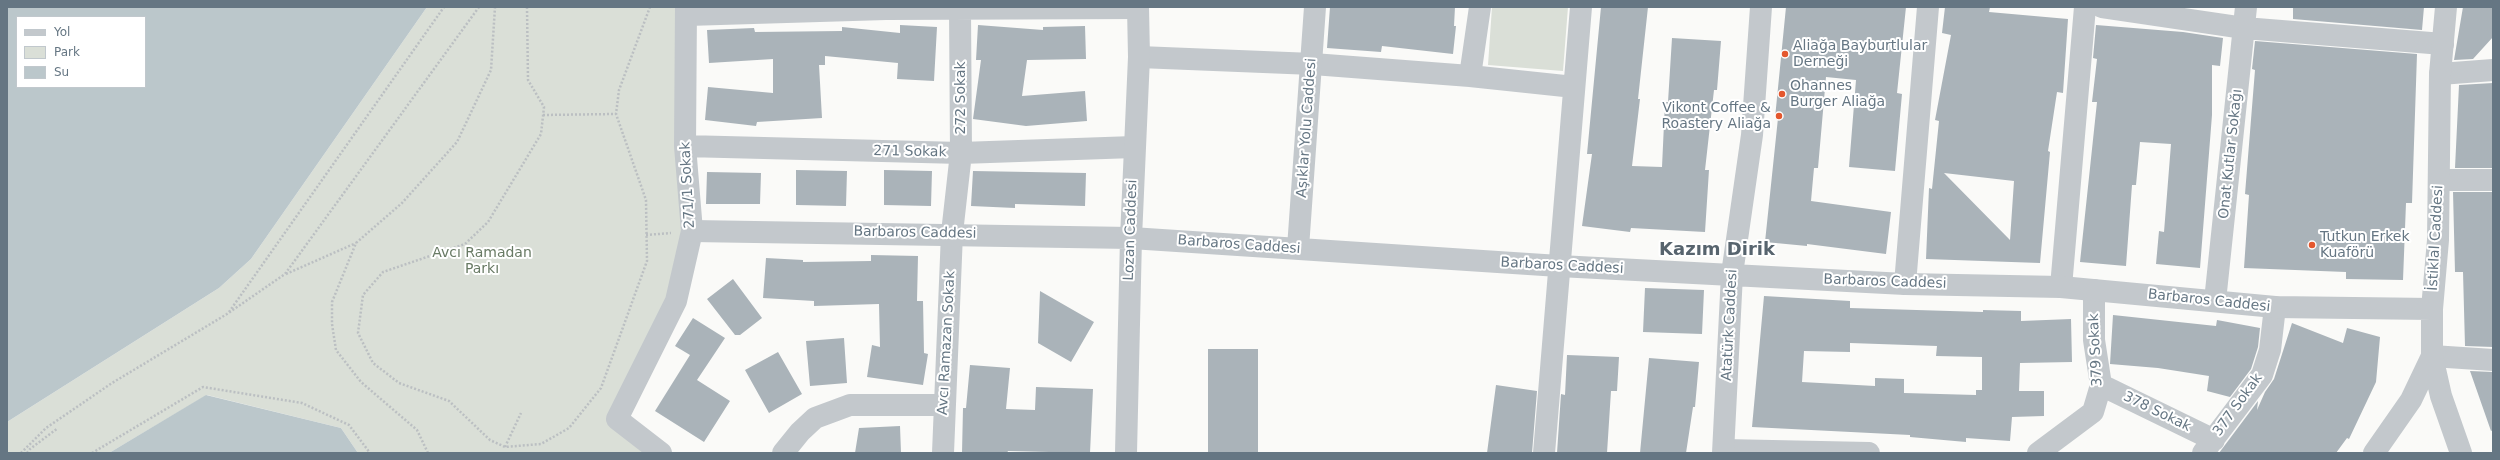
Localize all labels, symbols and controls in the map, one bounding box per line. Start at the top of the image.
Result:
legend [16,16,146,88]
text: Yol [54,25,70,39]
place label: Aliağa Bayburtlular Derneği [1793,38,1927,70]
text: Park [54,45,80,59]
marker: Aliağa Bayburtlular Derneği [1780,49,1790,59]
street label: Aşıklar Yolu Caddesi [1294,58,1320,198]
street label: 272 Sokak [953,61,969,135]
text: Su [54,65,69,79]
place label: Ohannes Burger Aliağa [1790,78,1885,110]
street label: Onat Kutlar Sokağı [2216,88,2246,220]
marker: Ohannes Burger Aliağa [1777,89,1787,99]
place label: Vikont Coffee & Roastery Aliağa [1661,100,1771,132]
marker: Vikont Coffee & Roastery Aliağa [1774,111,1784,121]
street label: 271/1 Sokak [677,141,699,229]
street label: 271 Sokak [873,143,947,161]
street label: Lozan Caddesi [1121,179,1141,281]
street label: İstiklal Caddesi [2425,185,2447,291]
street label: Barbaros Caddesi [853,224,977,242]
place label: Tutkun Erkek Kuaförü [2320,229,2410,262]
street label: Barbaros Caddesi [1177,232,1301,258]
district label: Kazım Dirik [1659,239,1775,261]
marker: Tutkun Erkek Kuaförü [2307,240,2317,250]
park label: Avcı Ramadan Parkı [432,245,532,278]
street label: Barbaros Caddesi [1500,254,1624,278]
street label: Atatürk Caddesi [1719,269,1741,381]
street label: Avcı Ramazan Sokak [935,270,959,416]
street label: Barbaros Caddesi [1823,271,1947,293]
street label: Barbaros Caddesi [2147,286,2271,316]
street label: 379 Sokak [2086,313,2106,387]
street label: 377 Sokak [2210,370,2266,440]
street label: 378 Sokak [2120,388,2194,436]

